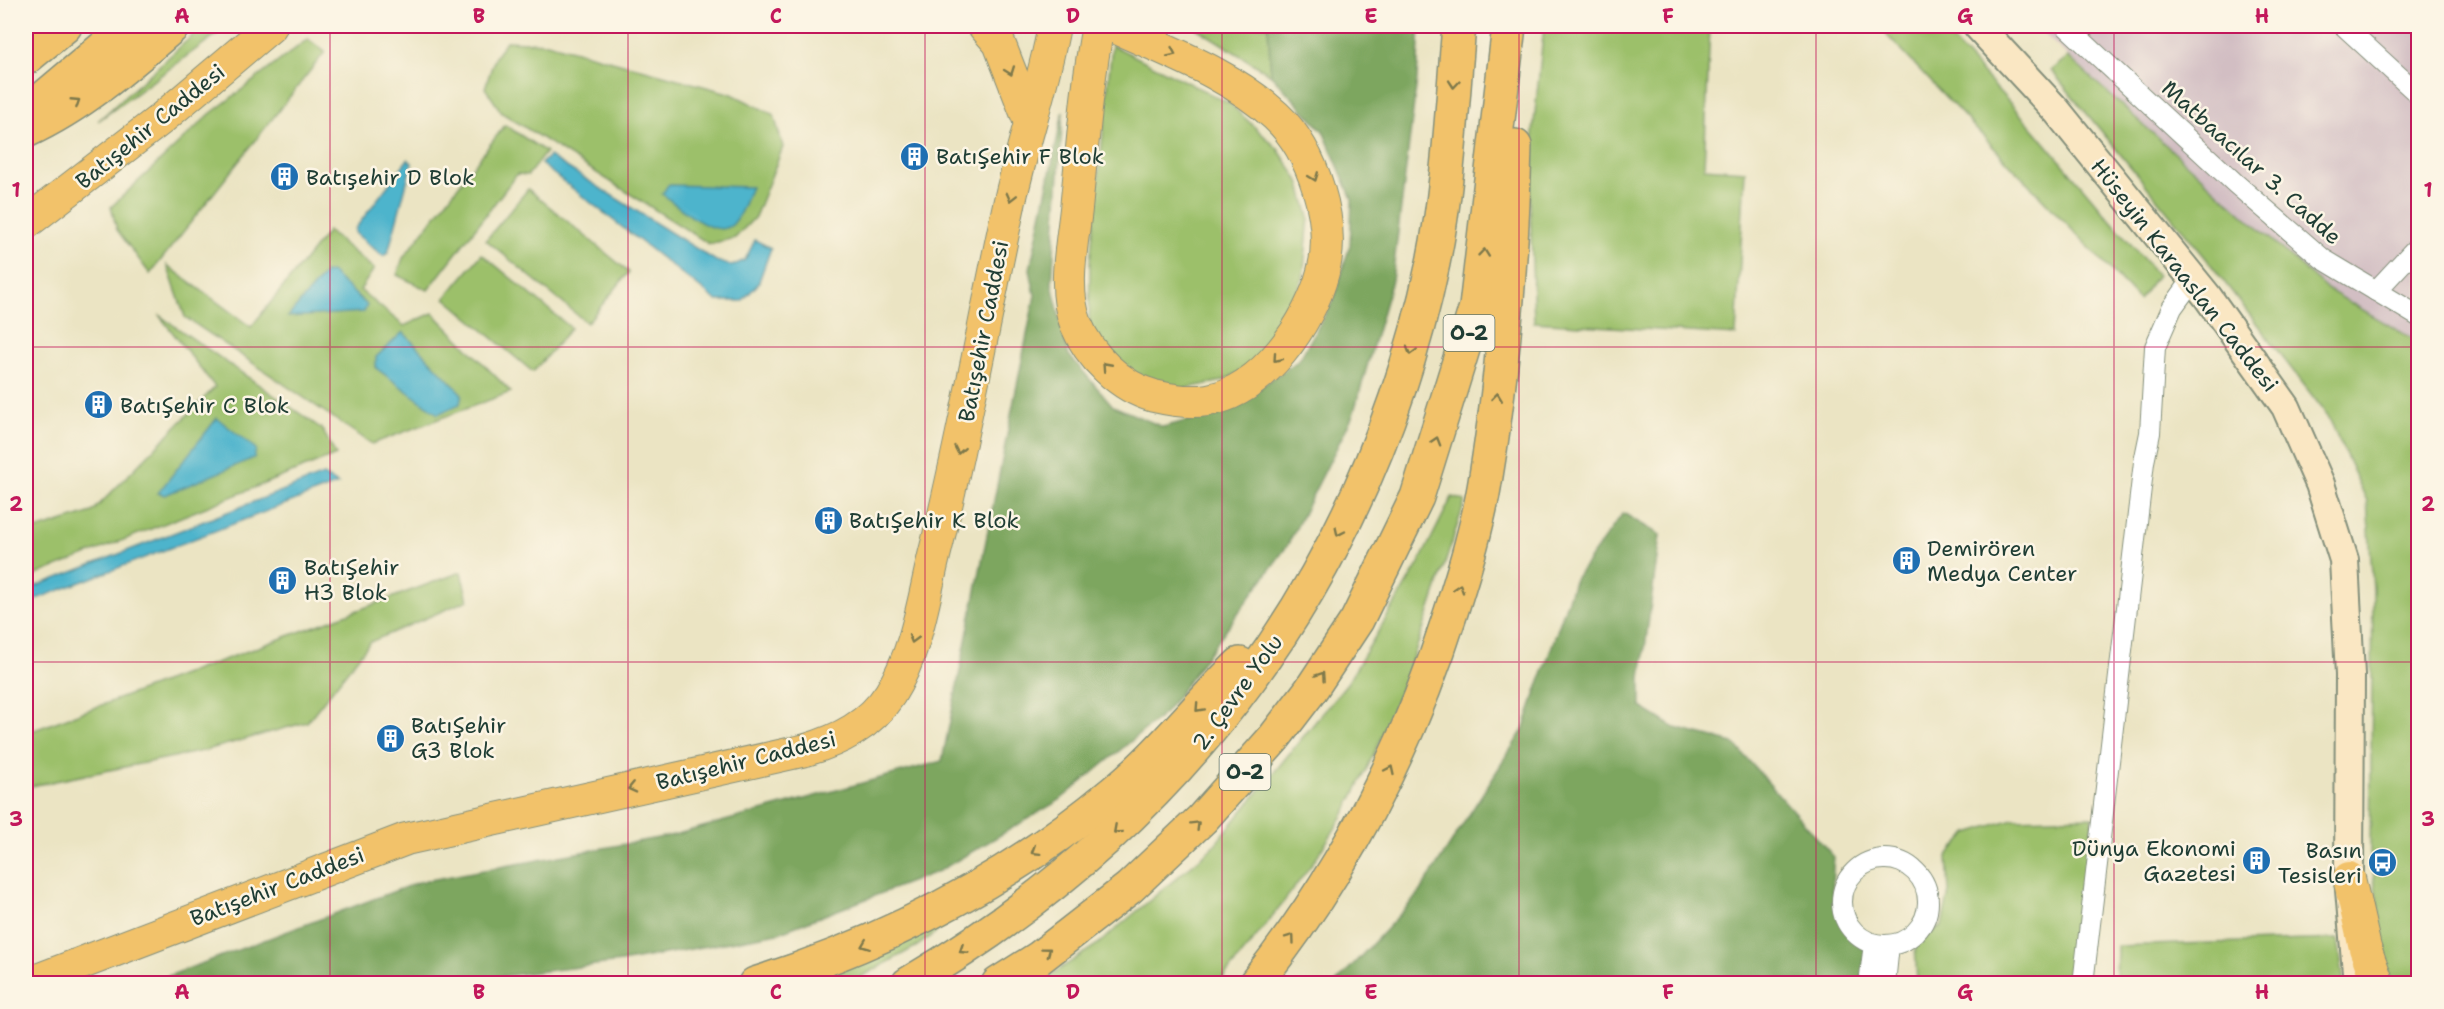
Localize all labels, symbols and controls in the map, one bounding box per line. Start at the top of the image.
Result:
text: A [174,3,190,29]
text: B [473,3,485,29]
text: C [770,3,782,29]
text: D [1066,3,1080,29]
text: E [1364,3,1378,29]
text: F [1662,3,1674,29]
text: G [1957,3,1973,29]
text: H [2255,3,2269,29]
one-way arrow [1166,46,1177,58]
street label: Batışehir Caddesi [70,57,231,196]
one-way arrow [1002,65,1015,76]
street label: Matbaacılar 3. Cadde [2156,74,2348,251]
one-way arrow [1448,79,1461,88]
one-way arrow [69,98,80,109]
building icon: BatıŞehir F Blok [899,140,931,172]
place label: BatıŞehir F Blok [936,142,1104,171]
street label: Hüseyin Karaaslan Caddesi [2084,153,2285,398]
building icon: Batışehir D Blok [269,161,301,193]
place label: Batışehir D Blok [306,163,475,192]
one-way arrow [1307,171,1319,182]
text: 1 [11,177,21,203]
text: 1 [2423,177,2433,203]
one-way arrow [1005,192,1018,202]
street label: Batışehir Caddesi [952,238,1015,424]
one-way arrow [1477,248,1489,257]
road number: O-2 [1444,315,1494,351]
one-way arrow [1406,345,1418,356]
one-way arrow [1273,351,1284,361]
one-way arrow [1102,362,1113,373]
building icon: BatıŞehir C Blok [83,389,115,421]
place label: BatıŞehir C Blok [120,391,289,420]
one-way arrow [1490,392,1503,401]
one-way arrow [1429,436,1441,447]
one-way arrow [953,444,966,454]
text: 2 [9,491,23,517]
text: 2 [2421,491,2435,517]
building icon: BatıŞehir K Blok [812,504,844,536]
place label: BatıŞehir K Blok [849,506,1019,535]
one-way arrow [1334,525,1346,536]
place label: Demirören Medya Center [1927,534,2078,588]
building icon: Demirören Medya Center [1890,545,1922,577]
place label: BatıŞehir H3 Blok [304,553,399,607]
building icon: BatıŞehir H3 Blok [267,564,299,596]
one-way arrow [1452,583,1464,594]
street label: 2. Çevre Yolu [1185,628,1289,756]
one-way arrow [908,633,920,644]
one-way arrow [1313,672,1325,682]
one-way arrow [1195,701,1206,712]
place label: BatıŞehir G3 Blok [411,711,506,765]
building icon: BatıŞehir G3 Blok [374,722,406,754]
street label: Batışehir Caddesi [653,724,839,797]
road number: O-2 [1220,754,1270,790]
one-way arrow [1382,765,1394,776]
one-way arrow [627,781,637,794]
text: 3 [9,806,23,832]
text: 3 [2421,806,2435,832]
one-way arrow [1188,822,1199,833]
one-way arrow [1113,823,1123,834]
place label: Dünya Ekonomi Gazetesi [2072,834,2236,888]
place label: Basın Tesisleri [2278,836,2362,890]
street label: Batışehir Caddesi [186,840,368,933]
one-way arrow [1031,844,1042,855]
building icon: Dünya Ekonomi Gazetesi [2241,845,2273,877]
bus stop icon: Basın Tesisleri [2367,847,2399,879]
one-way arrow [1284,933,1295,944]
one-way arrow [860,938,871,950]
one-way arrow [959,942,969,954]
one-way arrow [1041,948,1052,959]
text: A [174,979,190,1005]
text: B [473,979,485,1005]
text: C [770,979,782,1005]
text: D [1066,979,1080,1005]
text: E [1364,979,1378,1005]
text: F [1662,979,1674,1005]
text: G [1957,979,1973,1005]
text: H [2255,979,2269,1005]

